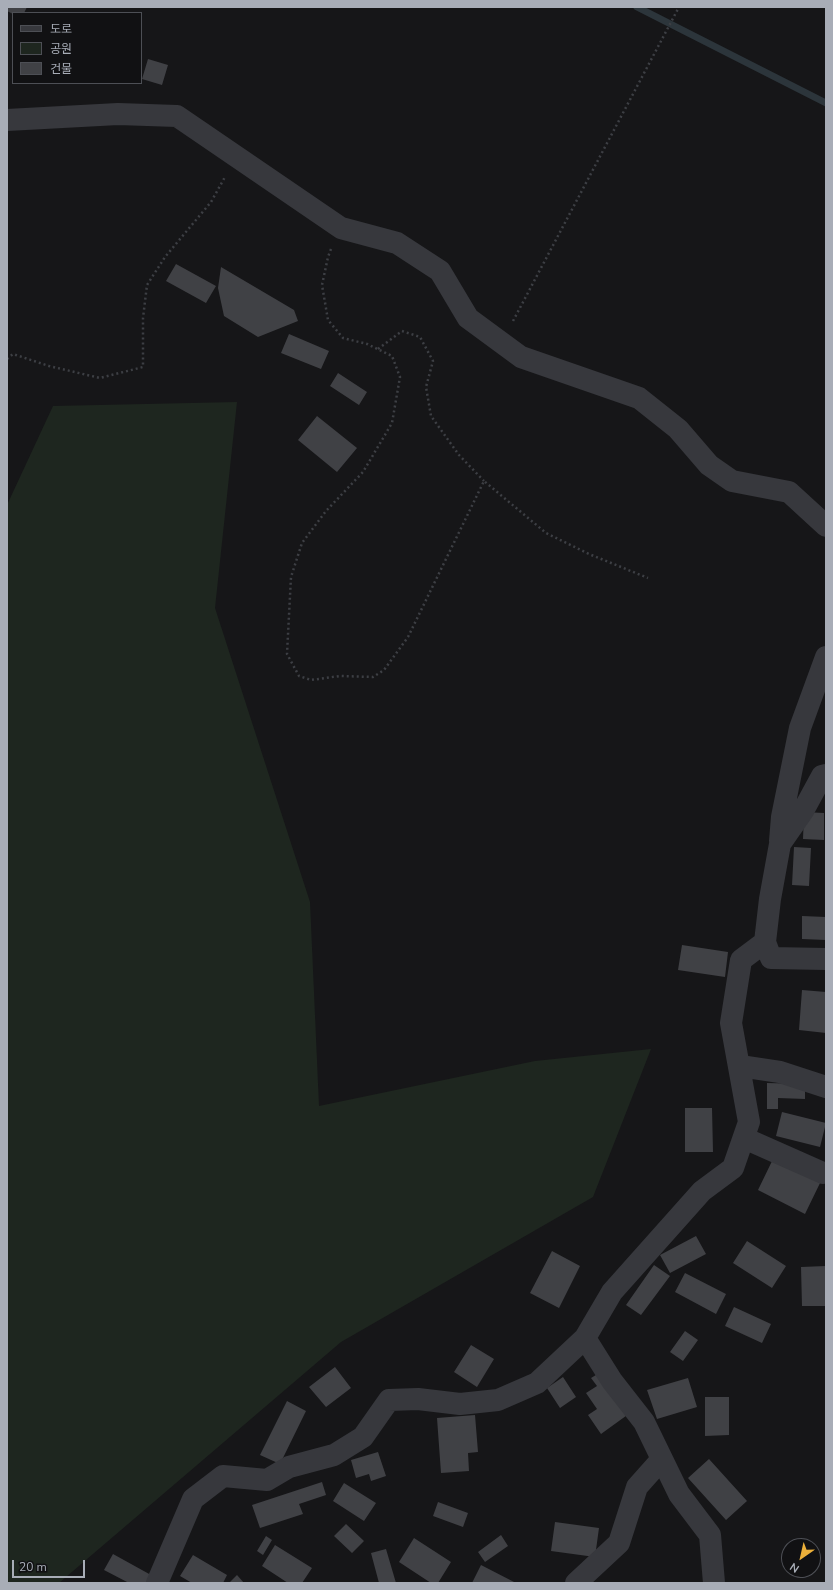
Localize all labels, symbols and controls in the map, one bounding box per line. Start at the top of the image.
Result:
legend [12,12,142,84]
text: 도로 [50,21,72,37]
text: 공원 [50,41,72,57]
text: 건물 [50,61,72,77]
north arrow [781,1538,821,1578]
scale bar [14,1552,87,1578]
text: 20 m [19,1559,47,1575]
text: N [787,1559,802,1576]

